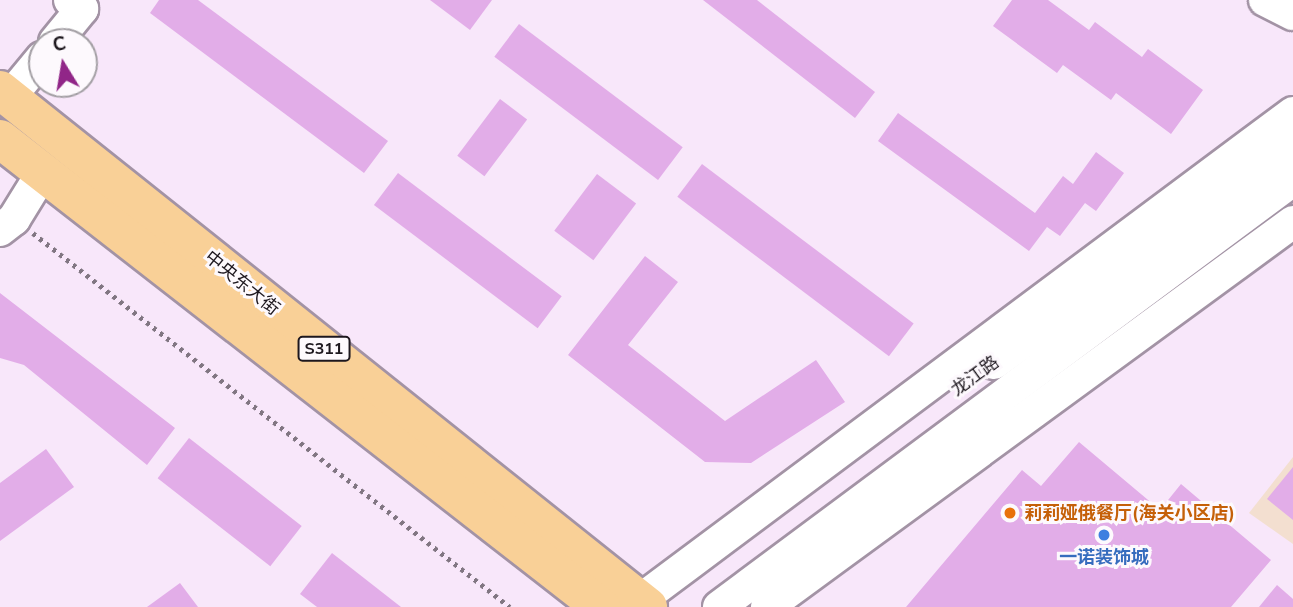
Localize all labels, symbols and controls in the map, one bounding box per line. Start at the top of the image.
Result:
north arrow [28,28,98,98]
text: С [51,30,68,58]
street label: 中央东大街 [200,246,284,320]
road number: S311 [296,336,352,362]
street label: 龙江路 [947,351,1003,401]
place label: 莉莉娅俄餐厅(海关小区店) [1024,502,1235,524]
marker: 莉莉娅俄餐厅(海关小区店) [1002,505,1018,521]
marker: 一诺装饰城 [1096,527,1112,543]
place label: 一诺装饰城 [1059,546,1149,568]

